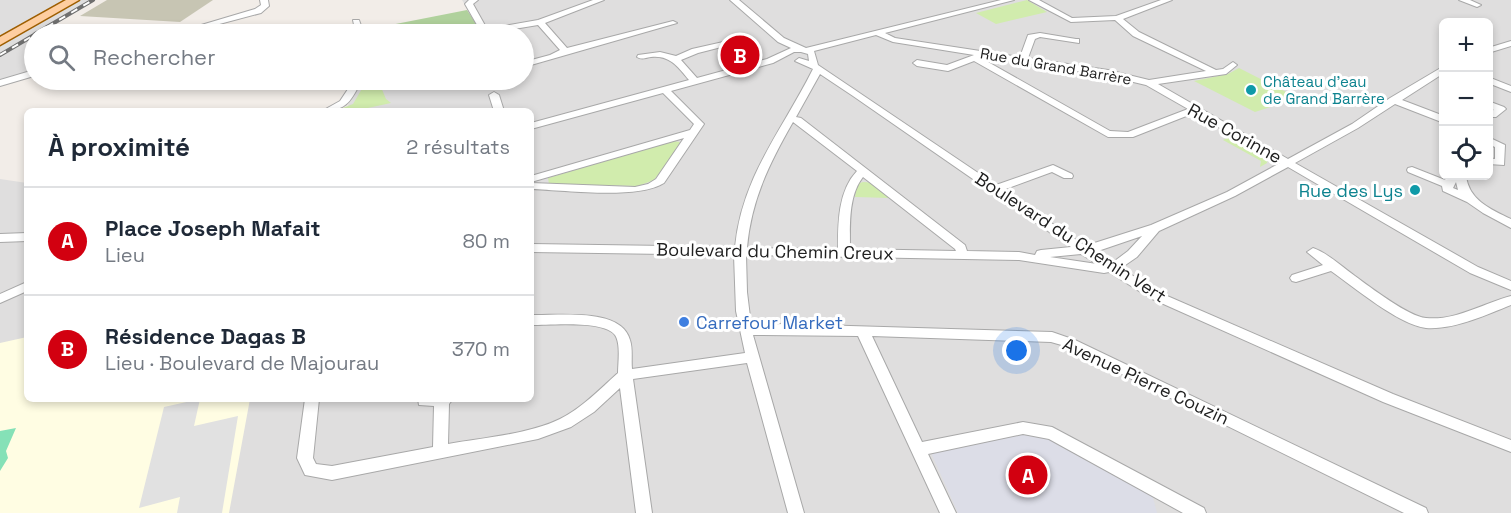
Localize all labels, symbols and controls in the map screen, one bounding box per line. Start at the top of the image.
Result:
map controls [1439,18,1493,180]
button: + [1439,18,1493,72]
search box [24,24,534,90]
pin: B [720,32,760,78]
icon: search [45,41,78,74]
text: Rechercher [93,43,215,71]
street label: Rue du Grand Barrère [979,43,1133,89]
place label: Château d'eau de Grand Barrère [1263,72,1385,108]
button: − [1439,72,1493,126]
marker: Château d'eau de Grand Barrère [1244,83,1258,97]
street label: Rue Corinne [1184,98,1286,168]
button: locate [1439,126,1493,180]
text: À proximité [48,130,190,164]
text: 2 résultats [406,134,510,160]
street label: Boulevard du Chemin Vert [971,167,1171,307]
place label: Rue des Lys [1299,179,1403,202]
marker: Rue des Lys [1408,183,1422,197]
text: Place Joseph Mafait [105,214,321,242]
text: A [61,228,74,254]
text: 80 m [462,228,510,254]
street label: Boulevard du Chemin Creux [656,237,894,265]
text: Lieu [105,242,145,268]
place label: Carrefour Market [696,311,843,334]
marker: Carrefour Market [677,315,691,329]
text: Résidence Dagas B [105,322,306,350]
street label: Avenue Pierre Couzin [1059,332,1233,430]
text: B [61,336,74,362]
text: 370 m [452,336,510,362]
your location [1002,336,1031,365]
text: Lieu · Boulevard de Majourau [105,350,379,376]
pin: A [1008,452,1048,498]

